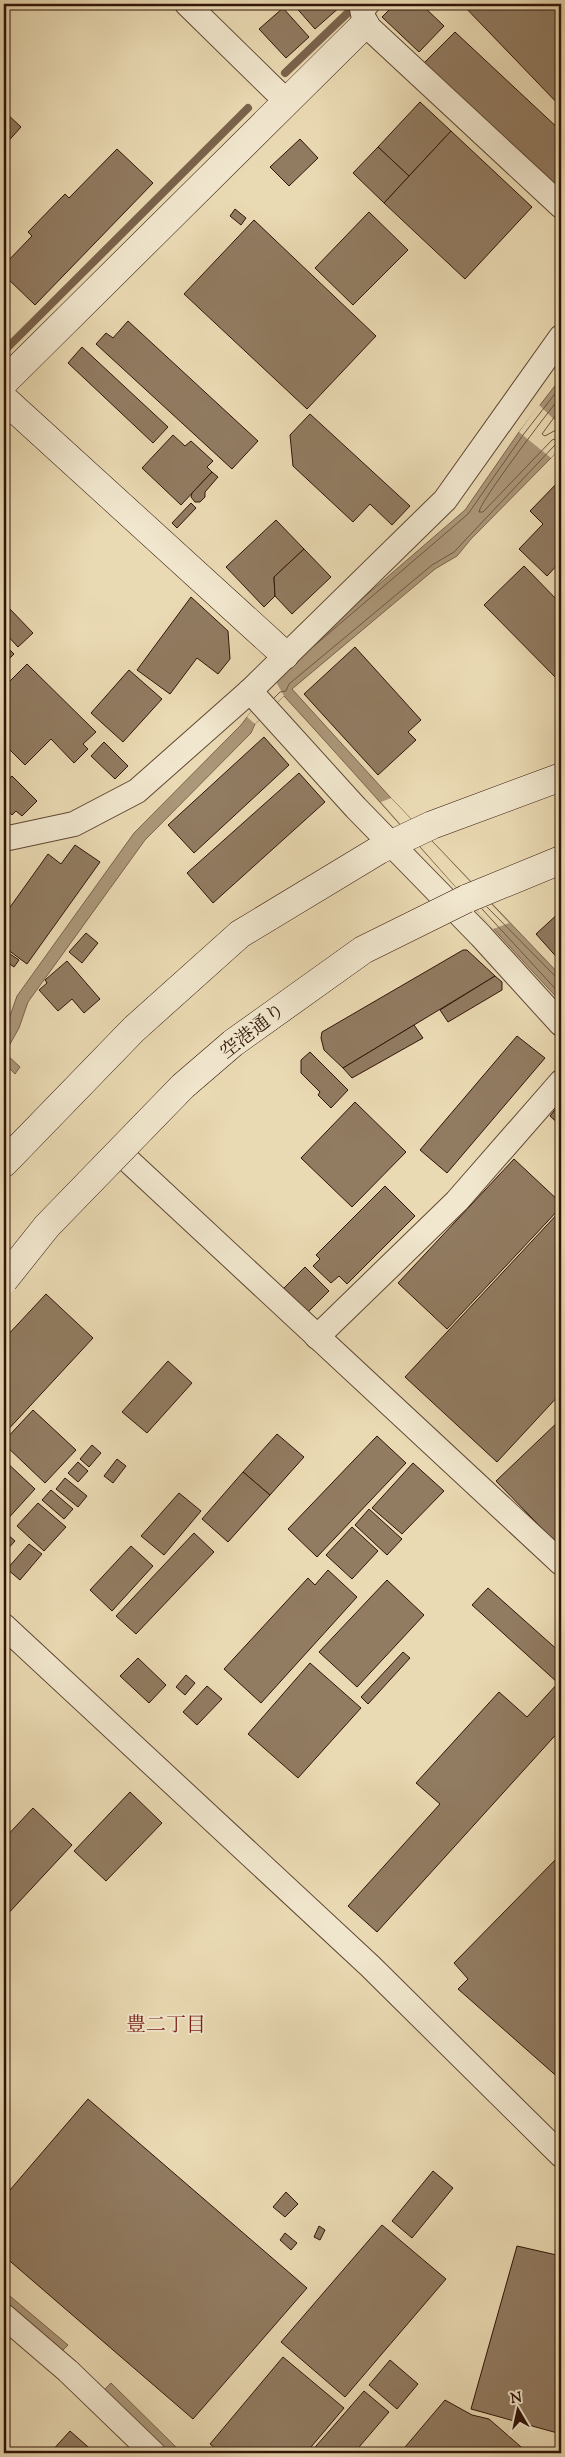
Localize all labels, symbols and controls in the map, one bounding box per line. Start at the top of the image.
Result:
street label: 空港通り [215,998,292,1066]
district label: 豊二丁目 [126,2012,206,2041]
north arrow [492,2384,542,2434]
text: N [509,2388,523,2410]

